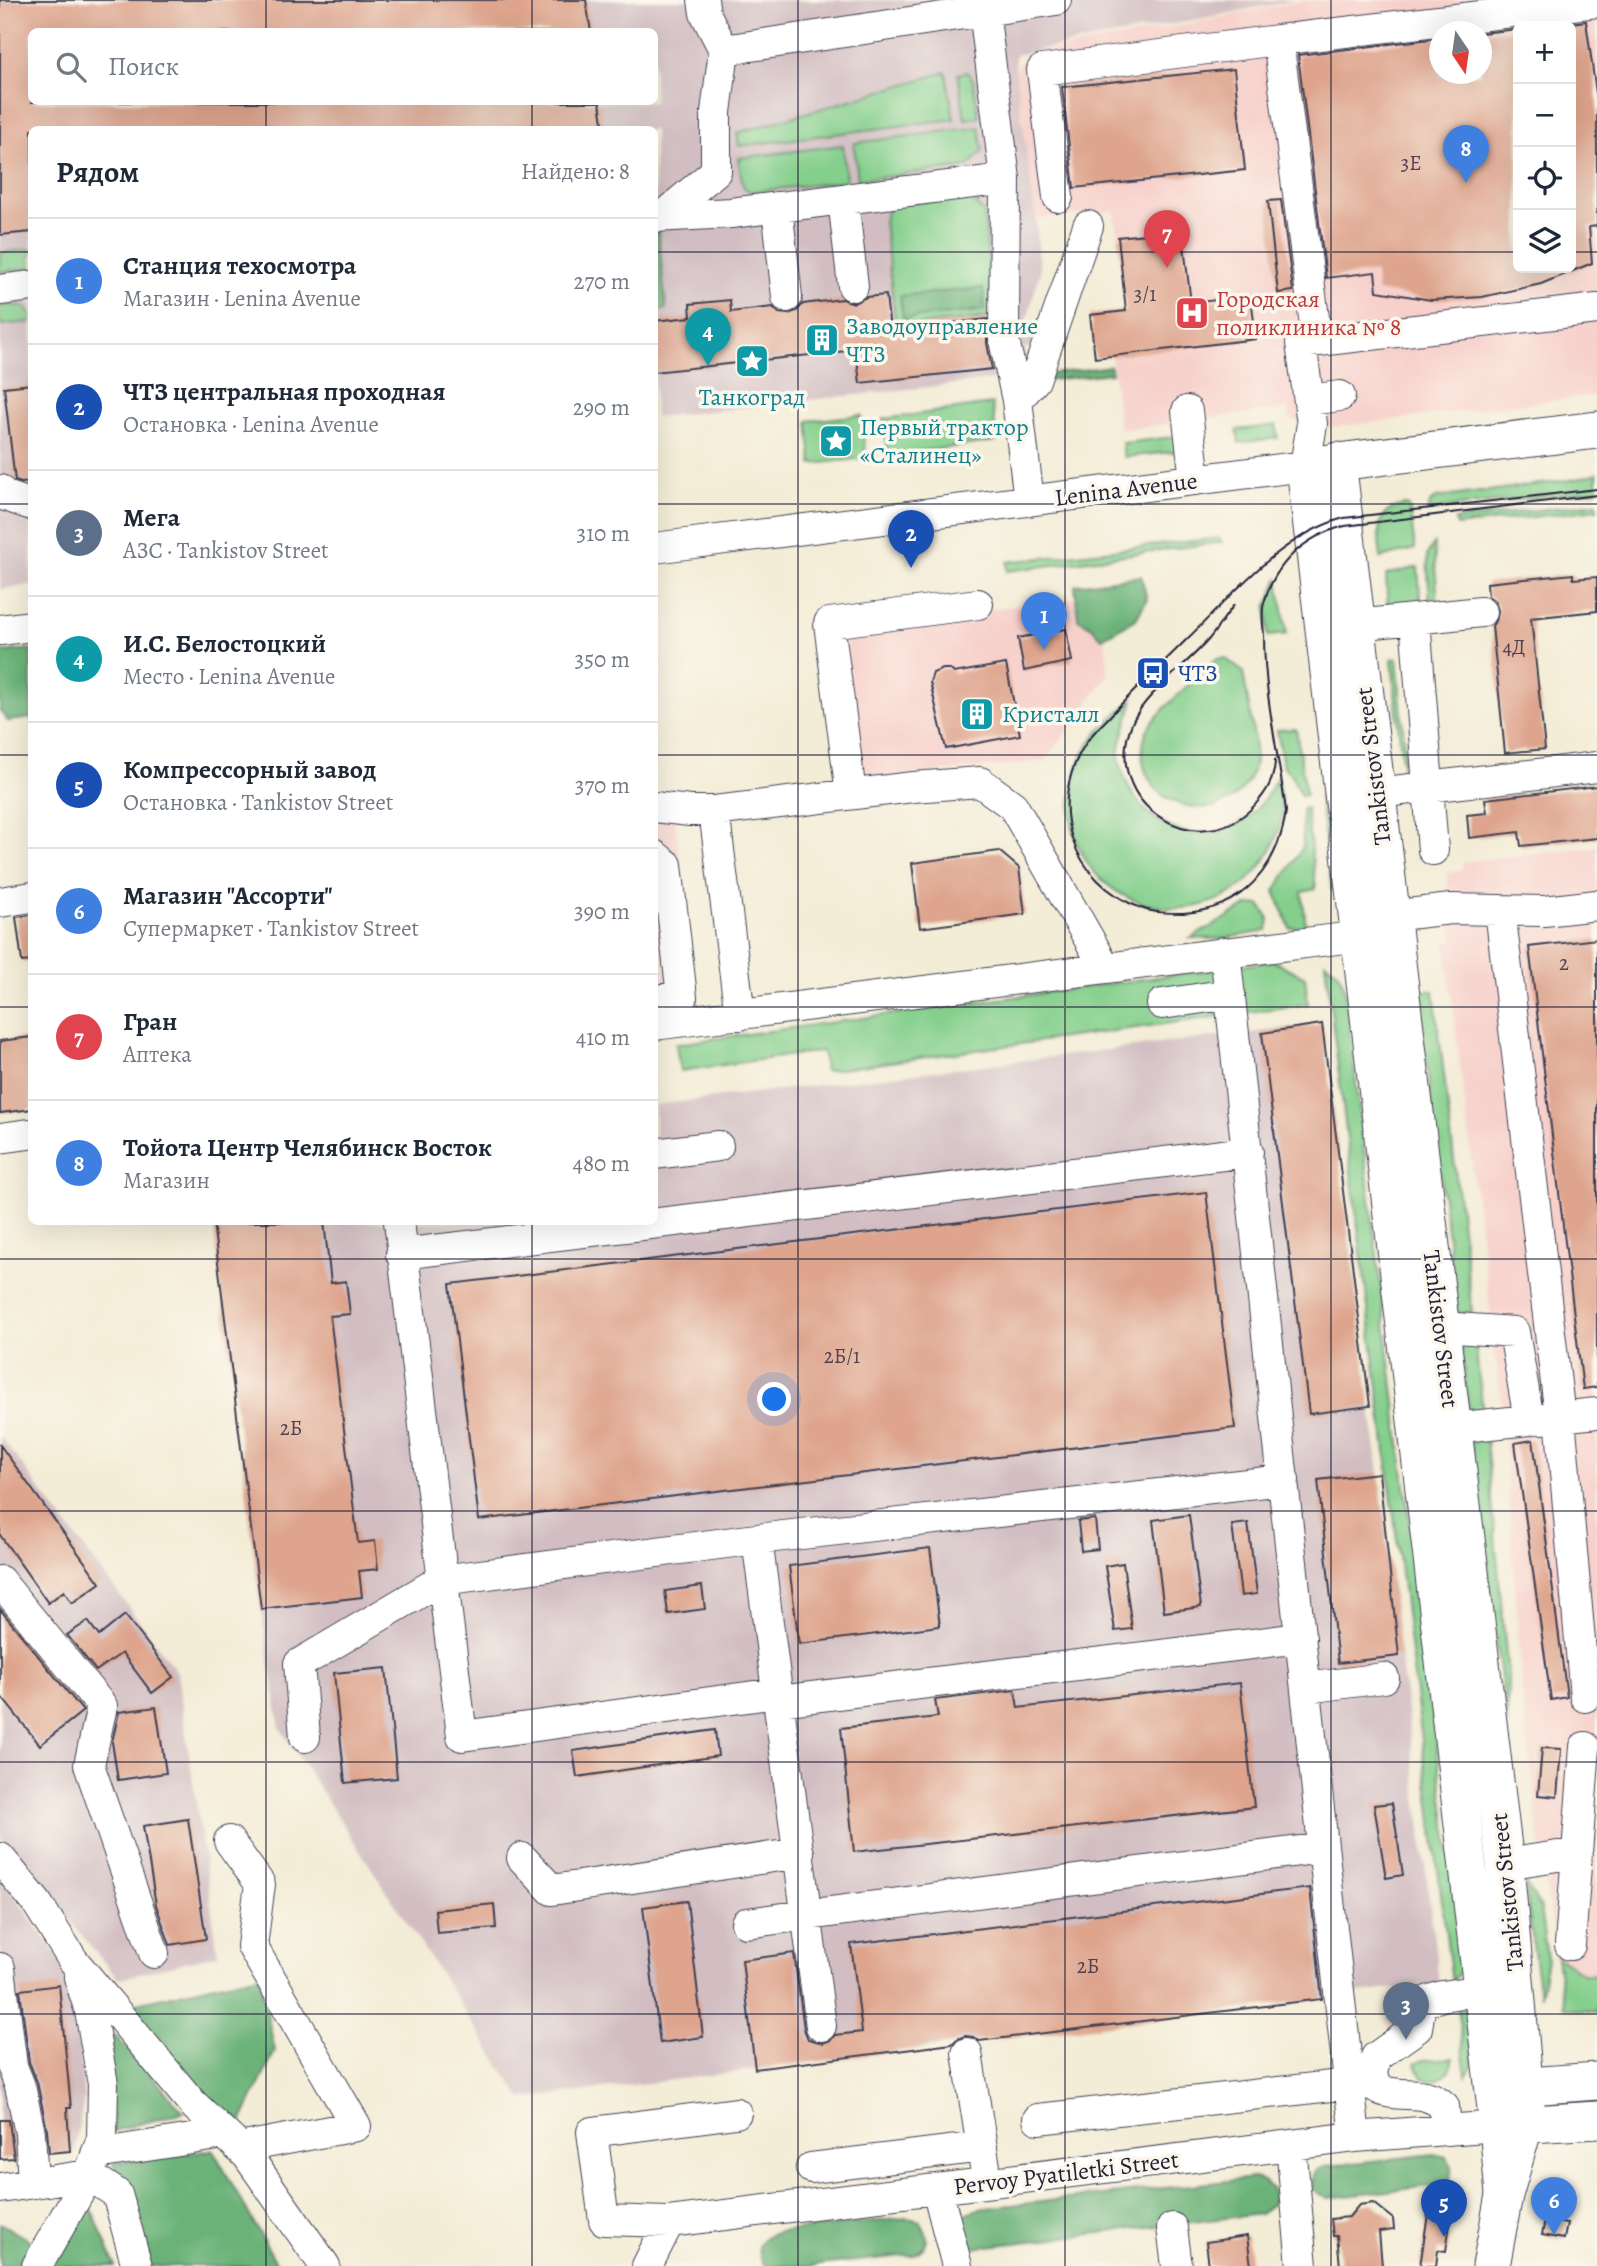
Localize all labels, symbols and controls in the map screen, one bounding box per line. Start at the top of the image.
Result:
north arrow [1429,21,1492,84]
map controls [1513,21,1576,273]
button: + [1513,21,1576,84]
search box [28,28,658,105]
icon: search [52,48,90,86]
text: Поиск [108,49,179,84]
button: − [1513,84,1576,147]
pin: 8 [1443,125,1489,183]
button: locate [1513,147,1576,210]
house number: 3Е [1400,149,1422,177]
text: Рядом [56,152,139,192]
text: Найдено: 8 [521,156,630,187]
pin: 7 [1144,210,1190,268]
button: layers [1513,210,1576,273]
text: Станция техосмотра [123,248,356,283]
text: 1 [75,266,83,297]
text: 270 m [573,266,630,297]
house number: 3/1 [1134,280,1156,308]
text: Магазин · Lenina Avenue [123,283,361,314]
place label: Городская поликлиника № 8 [1216,283,1401,343]
hospital icon: Городская поликлиника № 8 [1173,294,1211,332]
pin: 4 [685,308,731,366]
place label: Заводоуправление ЧТЗ [846,310,1038,370]
building icon: Заводоуправление ЧТЗ [803,321,841,359]
place icon: Танкоград [733,342,771,380]
text: ЧТЗ центральная проходная [123,374,446,409]
place label: Танкоград [699,381,805,413]
text: 2 [73,392,85,423]
text: 290 m [573,392,630,423]
text: Остановка · Lenina Avenue [123,409,379,440]
place label: Первый трактор «Сталинец» [860,411,1029,471]
place icon: Первый трактор «Сталинец» [817,422,855,460]
street label: Lenina Avenue [1053,464,1199,514]
text: Мега [123,500,180,535]
pin: 2 [888,510,934,568]
text: 3 [74,518,84,549]
text: 310 m [577,518,630,549]
text: АЗС · Tankistov Street [123,535,329,566]
pin: 1 [1021,592,1067,650]
text: И.С. Белостоцкий [123,626,326,661]
house number: 4Д [1503,633,1525,661]
text: 4 [74,644,84,675]
text: 350 m [575,644,630,675]
bus stop icon: ЧТЗ [1134,654,1172,692]
place label: ЧТЗ [1178,657,1218,689]
text: Место · Lenina Avenue [123,661,335,692]
street label: Tankistov Street [1347,685,1399,847]
building icon: Кристалл [958,695,996,733]
place label: Кристалл [1002,698,1100,730]
text: Компрессорный завод [123,752,376,787]
text: 5 [74,770,84,801]
text: 370 m [575,770,630,801]
text: Остановка · Tankistov Street [123,787,393,818]
text: Магазин "Ассорти" [123,878,333,913]
text: 6 [74,896,84,927]
text: 390 m [574,896,630,927]
text: Супермаркет · Tankistov Street [123,913,419,944]
house number: 2 [1559,949,1569,977]
text: Гран [123,1004,177,1039]
text: 7 [74,1022,84,1053]
text: 410 m [576,1022,630,1053]
text: Аптека [123,1039,192,1070]
text: Тойота Центр Челябинск Восток [123,1130,492,1165]
text: 8 [73,1148,85,1179]
text: 480 m [572,1148,630,1179]
text: Магазин [123,1165,210,1196]
street label: Tankistov Street [1415,1248,1467,1410]
house number: 2Б/1 [824,1342,860,1370]
your location [757,1382,791,1416]
house number: 2Б [280,1414,302,1442]
street label: Tankistov Street [1483,1811,1531,1973]
house number: 2Б [1077,1952,1099,1980]
pin: 3 [1383,1982,1429,2040]
street label: Pervoy Pyatiletki Street [952,2143,1180,2203]
pin: 6 [1531,2177,1577,2235]
pin: 5 [1421,2179,1467,2237]

